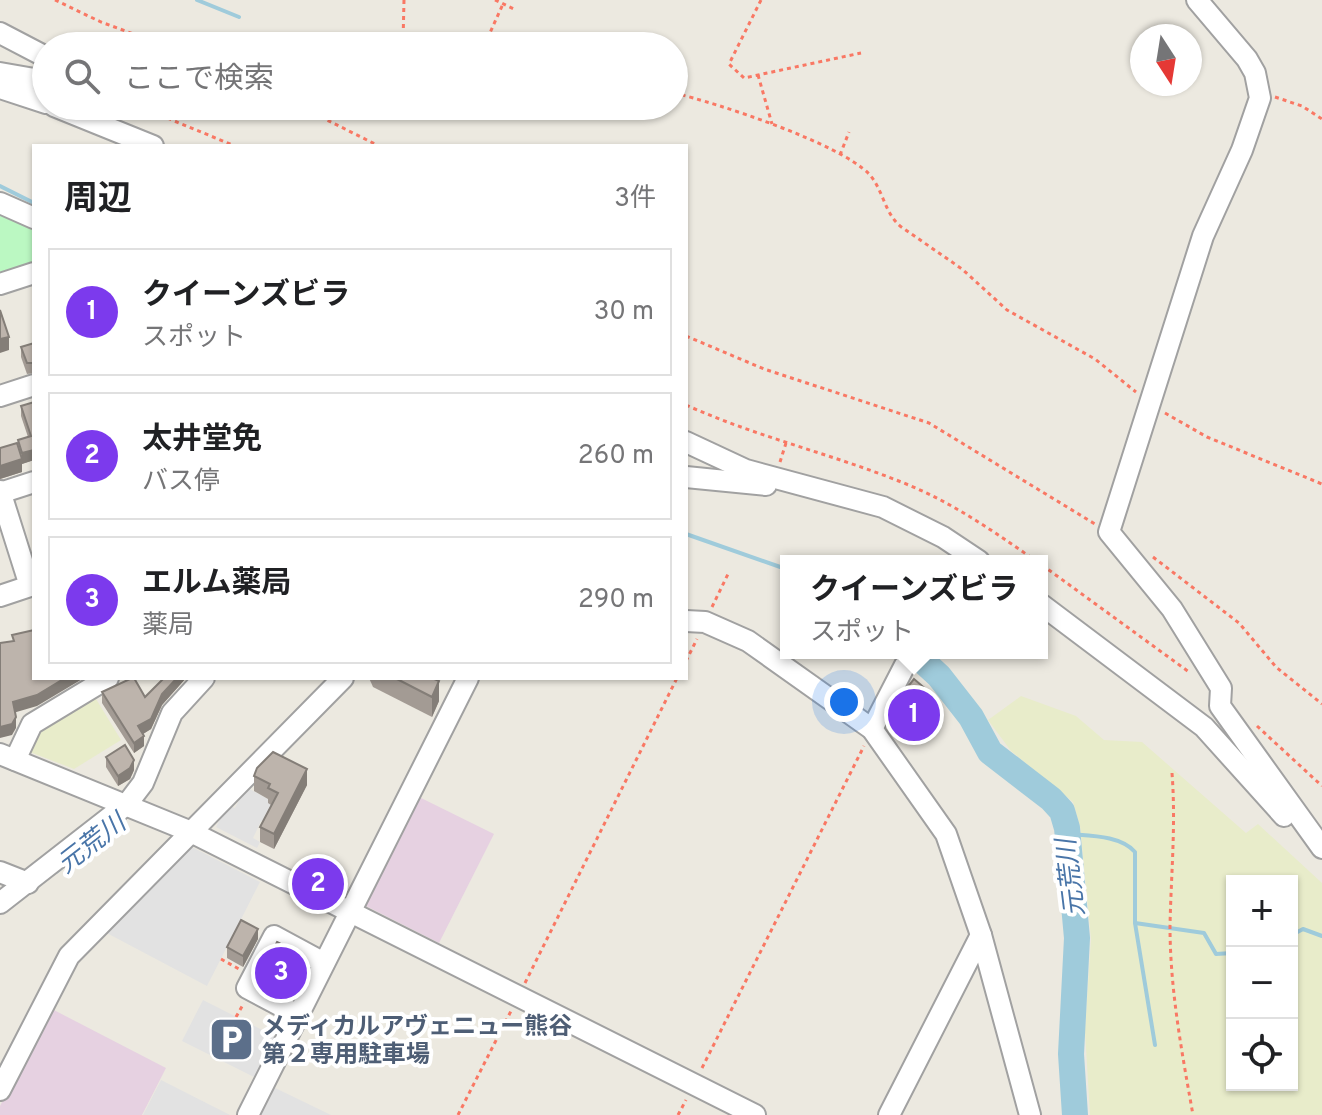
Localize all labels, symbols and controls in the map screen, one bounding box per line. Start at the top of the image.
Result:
north arrow [1130,24,1202,96]
search box [32,32,688,120]
icon: search [60,54,104,98]
text: ここで検索 [124,62,274,99]
text: 周辺 [64,179,132,222]
text: 3件 [614,183,656,216]
text: クイーンズビラ [142,278,350,315]
text: 1 [87,296,97,329]
text: 30 m [594,296,654,329]
text: スポット [142,322,246,355]
text: 太井堂免 [142,422,262,459]
text: 2 [84,440,100,473]
text: 260 m [578,440,654,473]
text: バス停 [142,466,220,499]
popup [780,555,1048,659]
text: エルム薬局 [142,566,291,603]
text: クイーンズビラ [810,573,1018,610]
text: 3 [84,584,100,617]
text: 290 m [578,584,654,617]
text: 薬局 [142,610,194,643]
text: スポット [810,617,914,650]
your location [824,682,864,722]
pin: 1 [888,685,940,745]
water label: 元荒川 [52,806,136,882]
water label: 元荒川 [1051,834,1094,918]
pin: 2 [292,854,344,914]
map controls [1226,875,1298,1091]
button: + [1226,875,1298,947]
pin: 3 [255,943,307,1003]
button: − [1226,947,1298,1019]
place label: メディカルアヴェニュー熊谷 第２専用駐車場 [262,1013,572,1071]
parking icon: メディカルアヴェニュー熊谷 第２専用駐車場 [207,1016,255,1064]
button: locate [1226,1019,1298,1091]

